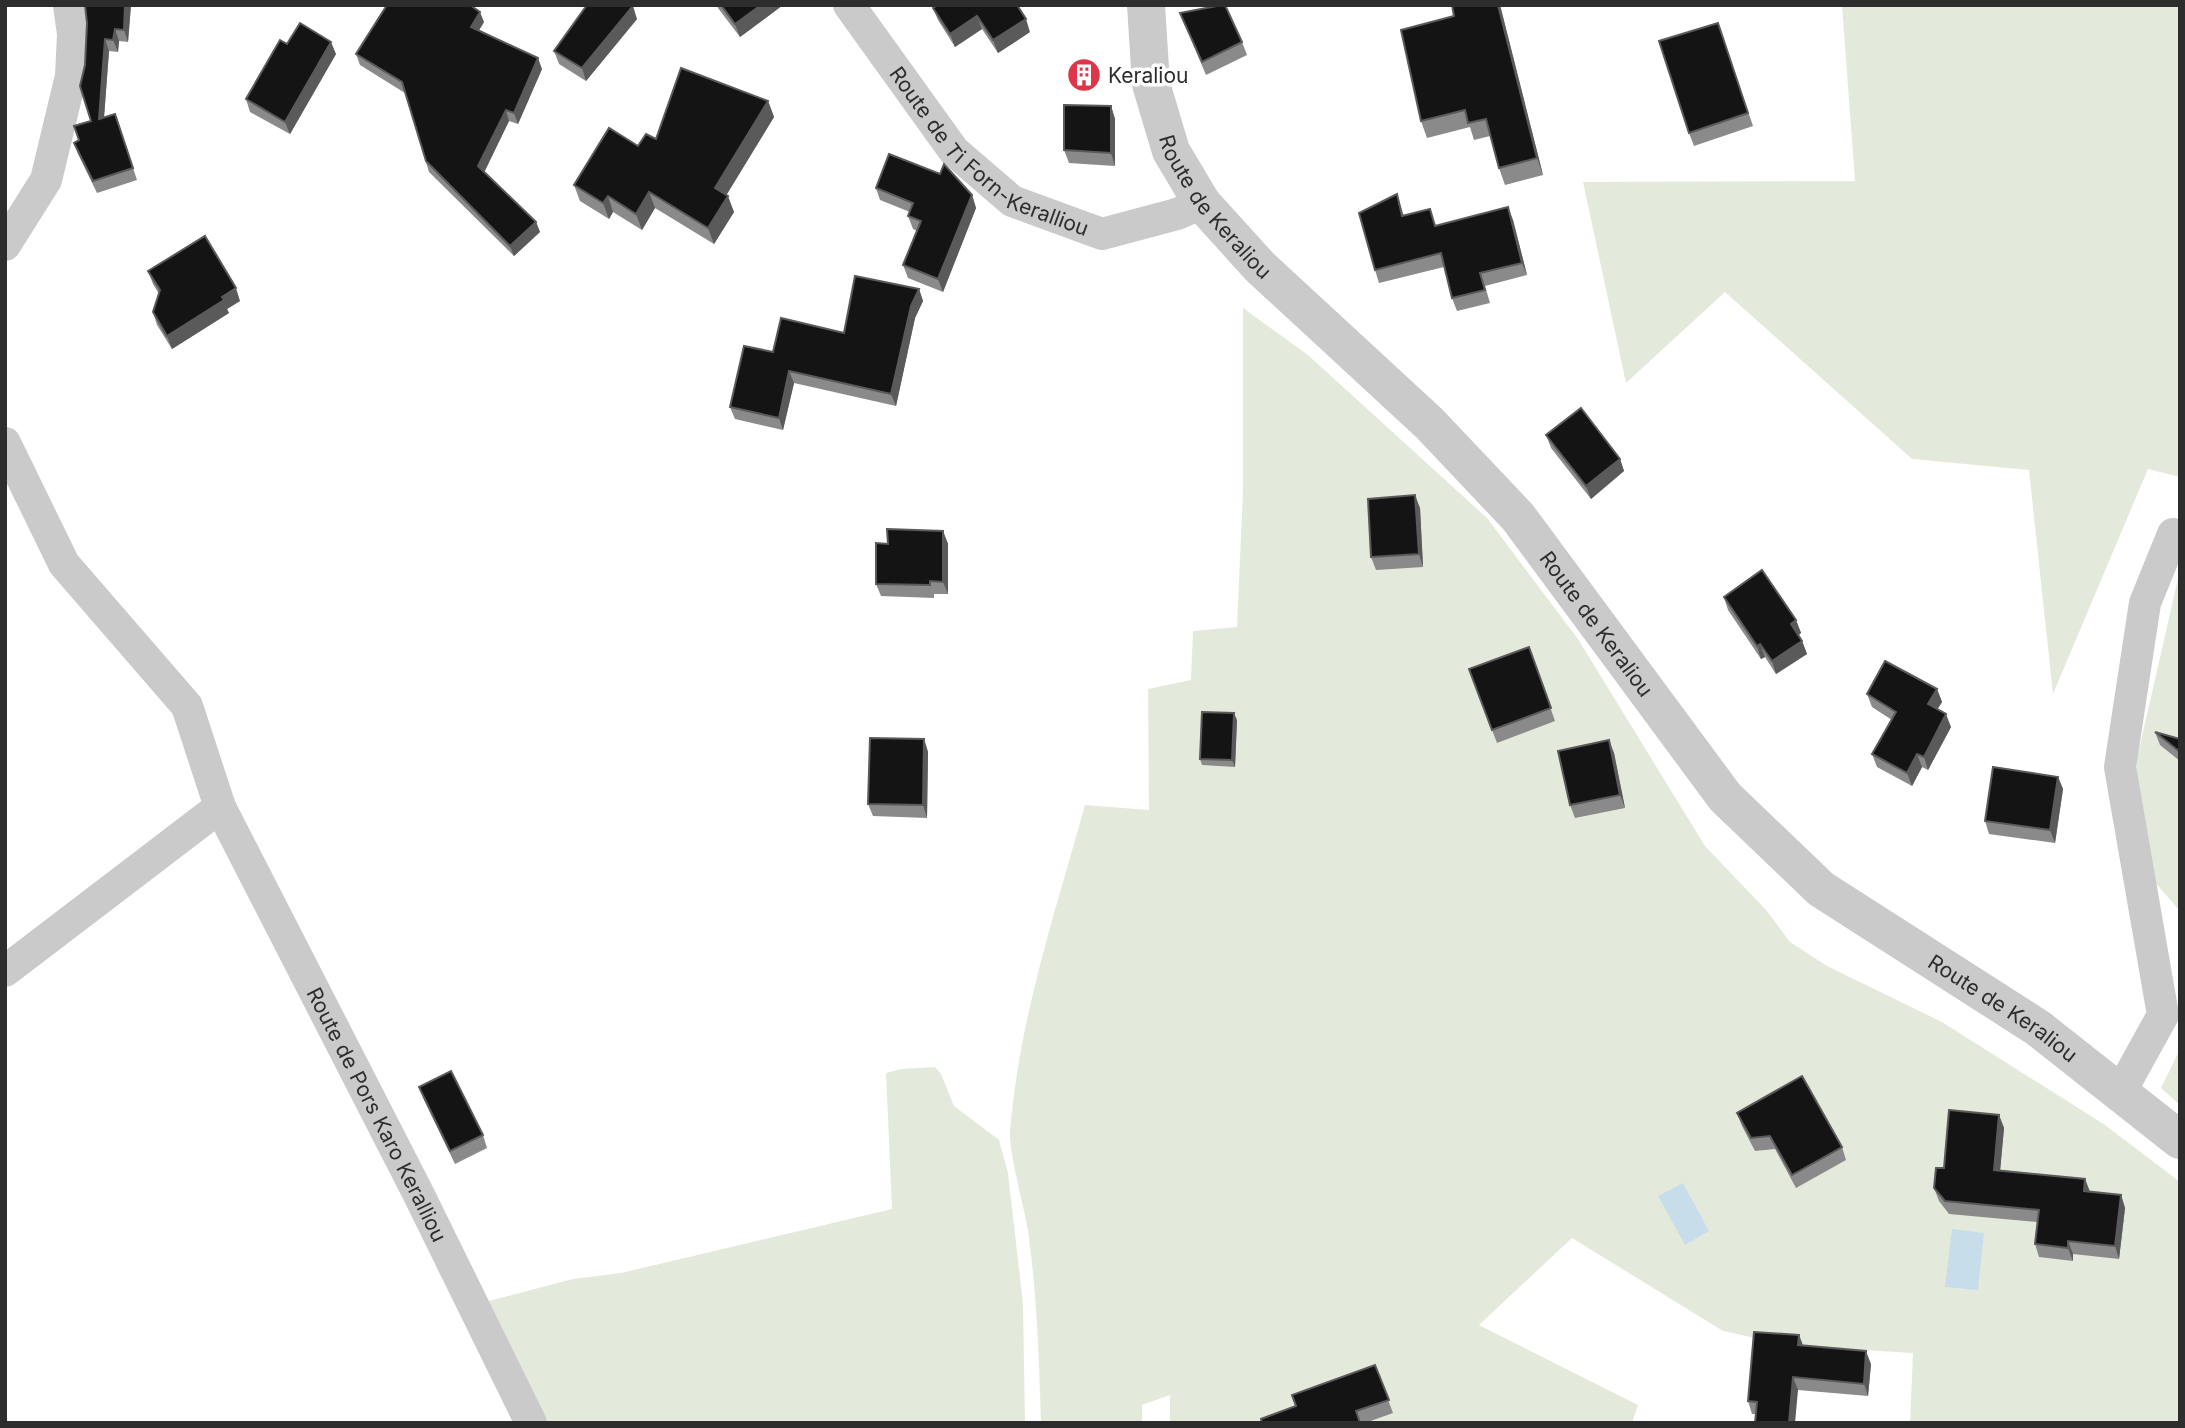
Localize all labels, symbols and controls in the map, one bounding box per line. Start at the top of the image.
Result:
building icon: Keraliou [1065,56,1103,94]
street label: Route de Ti Forn-Keralliou [885,62,1092,241]
place label: Keraliou [1108,63,1188,88]
street label: Route de Keraliou [1154,132,1277,284]
street label: Route de Keraliou [1535,546,1659,701]
street label: Route de Keraliou [1924,949,2083,1067]
street label: Route de Pors Karo Keralliou [302,983,452,1246]

